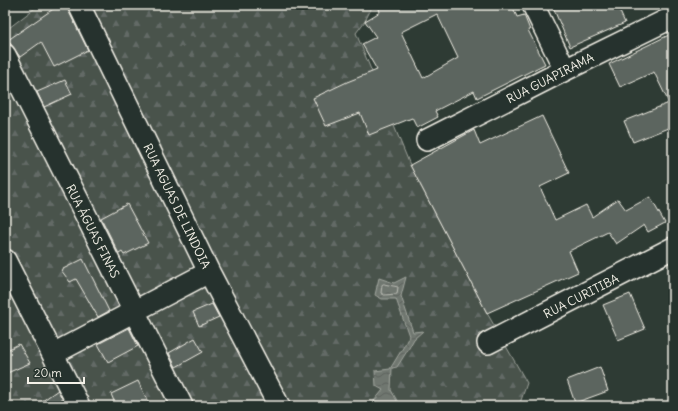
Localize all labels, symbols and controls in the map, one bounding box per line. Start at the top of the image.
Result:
street label: RUA GUAPIRAMA [504,49,596,106]
street label: RUA AGUAS DE LINDOIA [140,141,214,271]
street label: RUA ÁGUAS FINAS [63,182,123,281]
street label: RUA CURITIBA [541,270,621,321]
scale bar [28,359,84,385]
text: 20 m [34,365,62,380]

